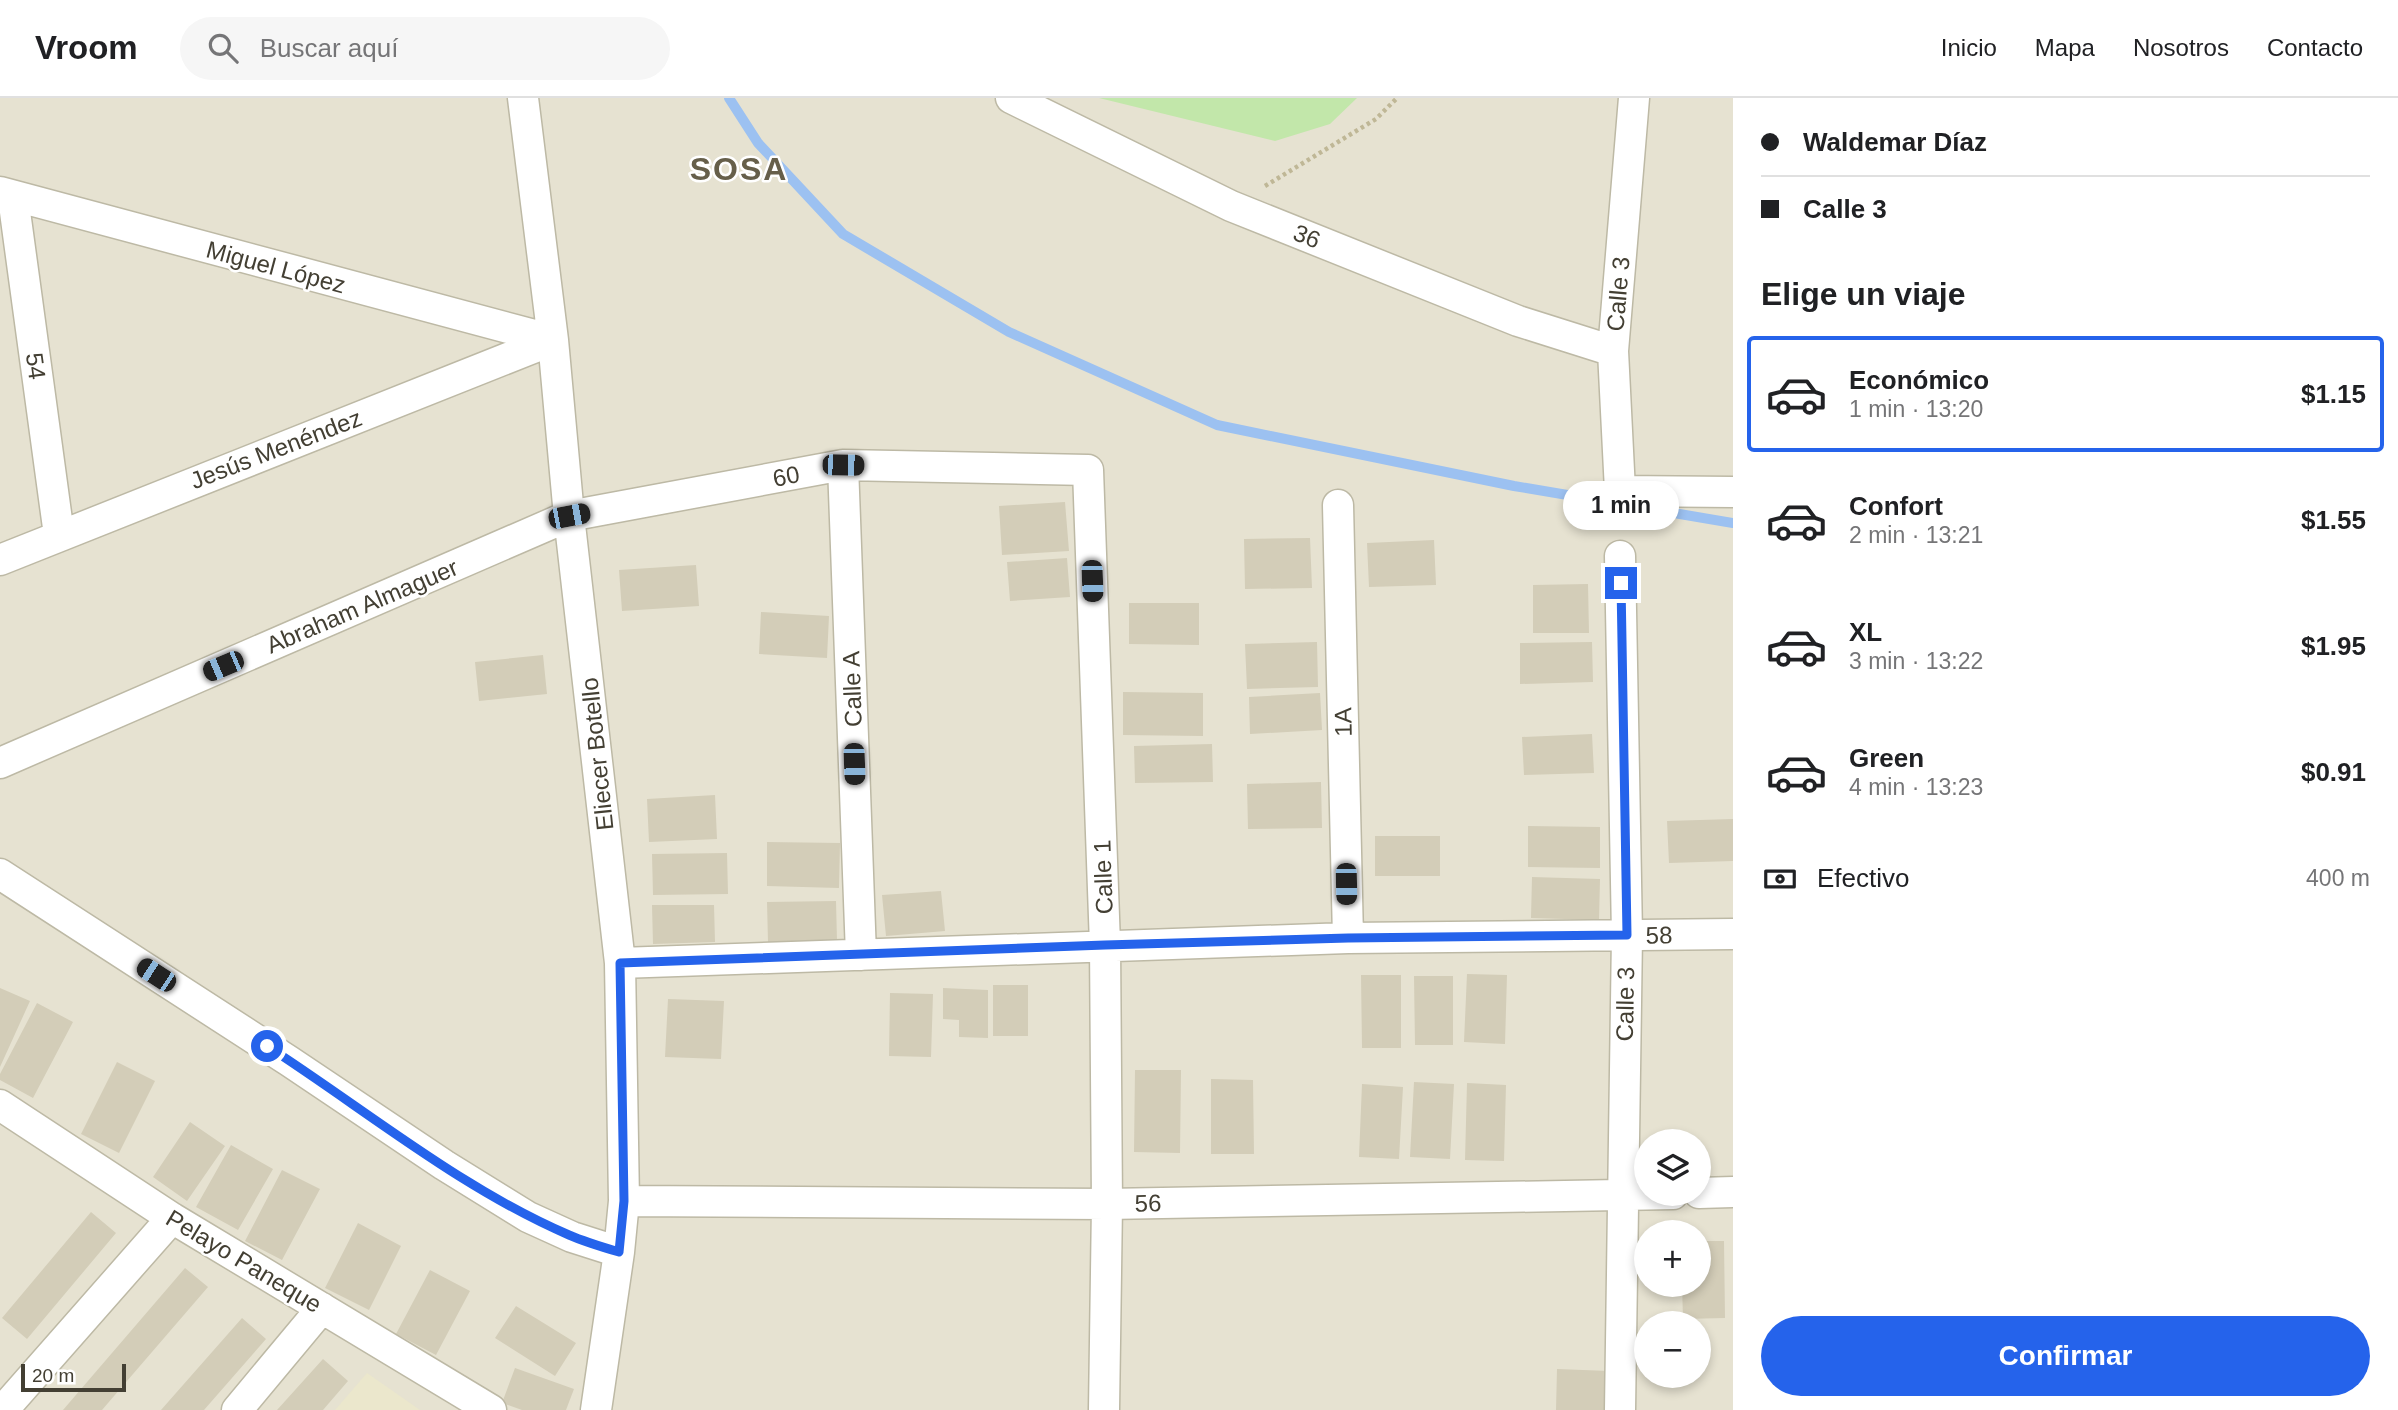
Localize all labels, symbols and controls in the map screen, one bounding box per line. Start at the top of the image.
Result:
search box [180,17,670,80]
text: Vroom [35,29,138,66]
icon: search [204,29,242,67]
text: Buscar aquí [260,33,398,63]
text: Inicio [1941,34,1997,61]
text: Mapa [2035,34,2095,61]
text: Nosotros [2133,34,2229,61]
text: Contacto [2267,34,2363,61]
text: Waldemar Díaz [1803,127,1987,157]
district label: SOSA [690,151,788,187]
text: Calle 3 [1803,194,1887,224]
street label: 36 [1290,218,1324,254]
street label: Miguel López [204,235,348,299]
street label: Calle 3 [1601,256,1635,332]
text: Elige un viaje [1761,276,1966,312]
street label: 54 [21,351,51,381]
icon: car [1765,363,1828,426]
text: Económico [1849,365,1989,395]
text: $1.15 [2301,379,2366,409]
text: 1 min · 13:20 [1849,396,1983,422]
street label: Jesús Menéndez [186,404,366,494]
car [822,454,865,476]
street label: 60 [770,460,802,492]
callout: 1 min [1563,482,1679,531]
icon: car [1765,489,1828,552]
text: Confort [1849,491,1943,521]
text: 1 min [1591,492,1651,518]
car [547,502,592,530]
text: $1.55 [2301,505,2366,535]
text: 2 min · 13:21 [1849,522,1983,548]
street label: Abraham Almaguer [262,553,462,659]
car [1081,560,1104,602]
route end [1605,567,1637,599]
icon: car [1765,615,1828,678]
text: XL [1849,617,1882,647]
text: $1.95 [2301,631,2366,661]
car [200,648,247,684]
text: 3 min · 13:22 [1849,648,1983,674]
street label: Calle A [837,651,867,727]
street label: Eliecer Botello [576,676,618,832]
street label: 1A [1329,707,1357,737]
icon: car [1765,741,1828,804]
car [843,743,866,785]
text: Green [1849,743,1924,773]
text: $0.91 [2301,757,2366,787]
text: 4 min · 13:23 [1849,774,1983,800]
street label: Calle 1 [1088,839,1118,915]
icon: cash [1761,860,1799,898]
car [1336,863,1357,905]
text: Efectivo [1817,863,1910,893]
text: 400 m [2306,865,2370,891]
street label: 58 [1645,921,1673,949]
car [133,955,180,995]
street label: Calle 3 [1611,966,1639,1042]
route start [251,1030,283,1062]
map controls [1634,1129,1711,1388]
button: layers [1634,1129,1711,1206]
street label: 56 [1134,1189,1162,1217]
street label: Pelayo Paneque [162,1204,326,1318]
button: + [1634,1220,1711,1297]
button: − [1634,1311,1711,1388]
button: Confirmar [1761,1316,2370,1396]
scale bar [21,1361,126,1393]
text: 20 m [32,1365,74,1386]

